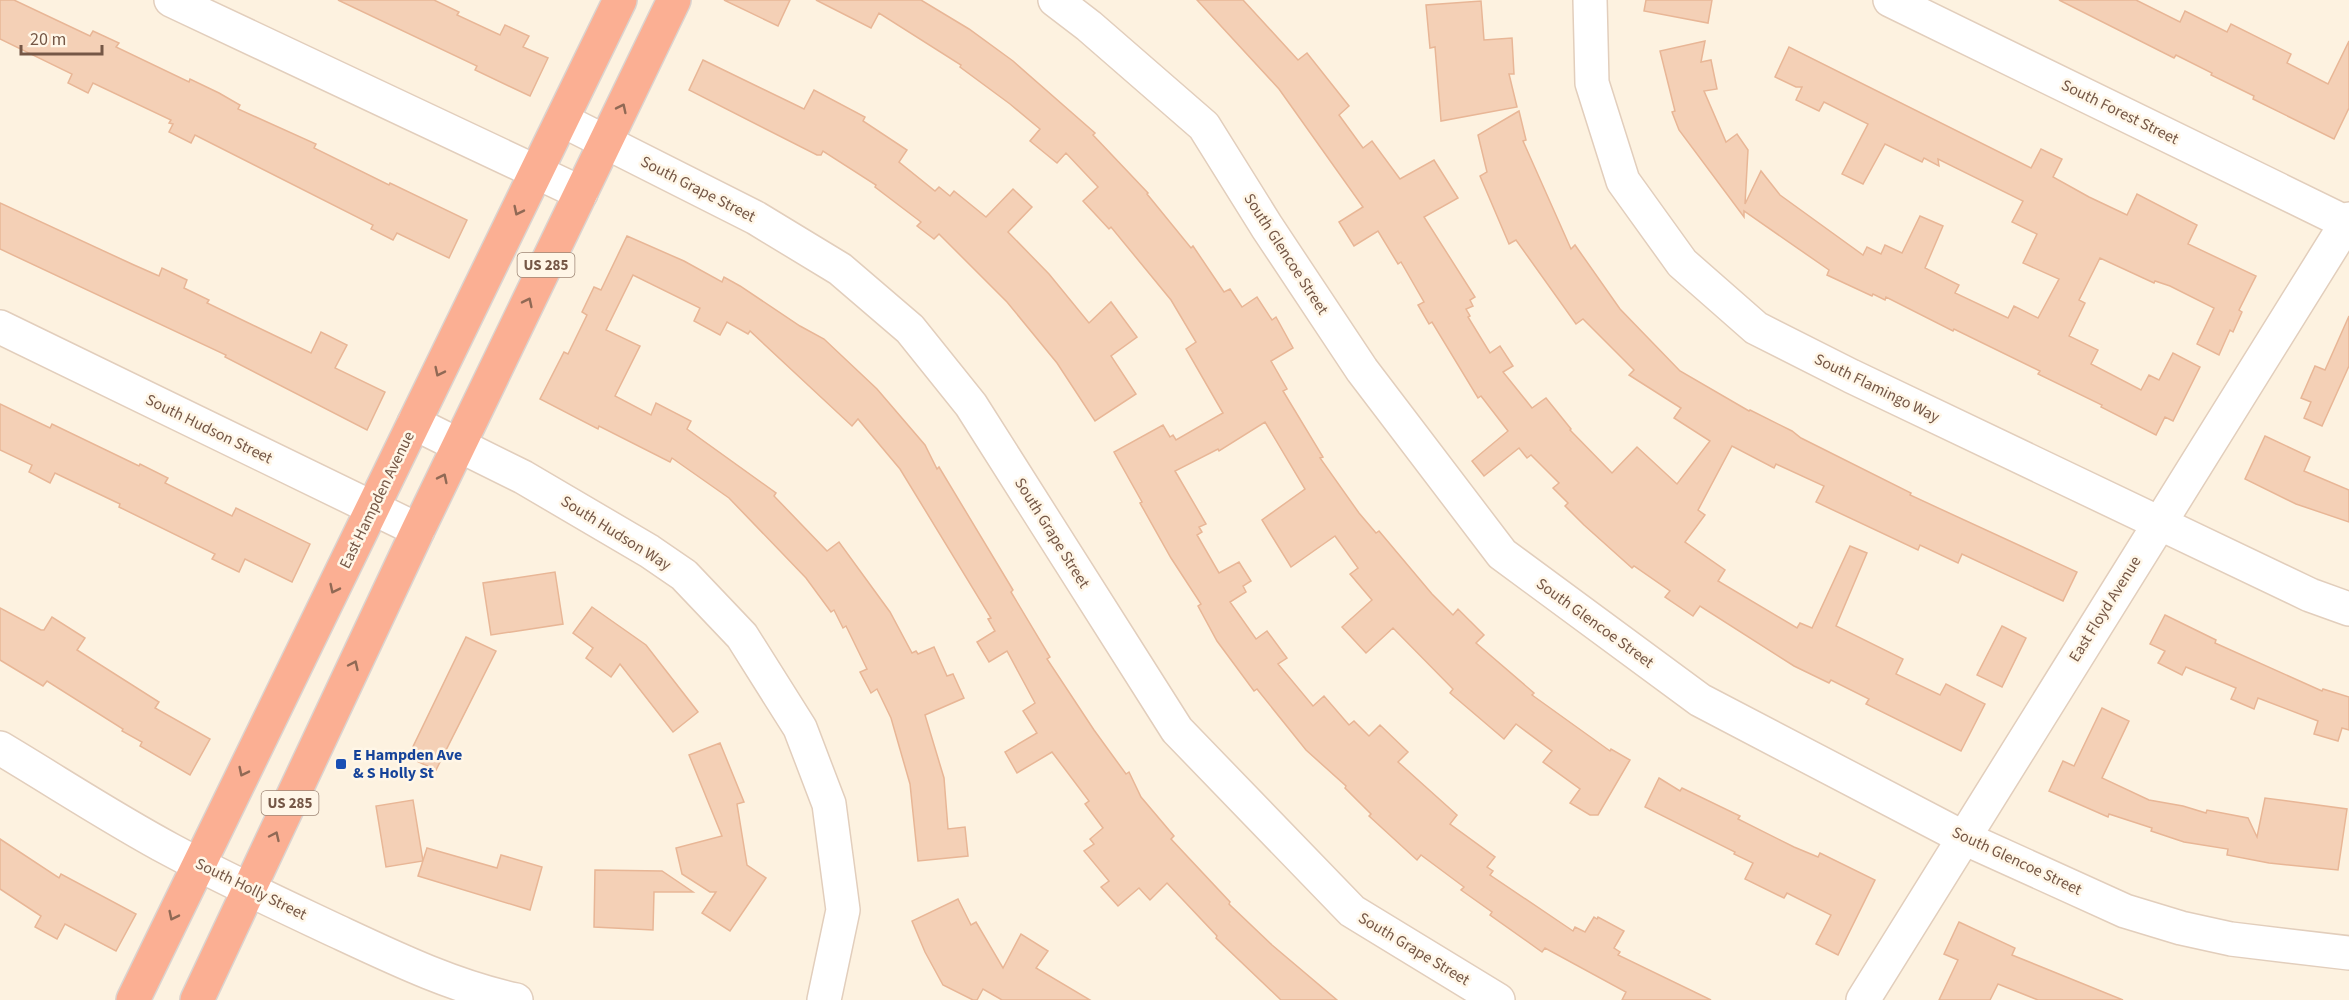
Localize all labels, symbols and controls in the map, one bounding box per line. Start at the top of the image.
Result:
scale bar [21,18,102,56]
text: 20 m [30,27,66,52]
street label: South Forest Street [2058,74,2183,150]
one-way arrow [615,103,627,114]
street label: South Grape Street [637,150,760,228]
street label: South Glencoe Street [1238,189,1334,319]
one-way arrow [514,204,526,215]
road number: US 285 [518,253,574,277]
one-way arrow [521,298,533,309]
street label: South Flamingo Way [1811,348,1944,428]
one-way arrow [435,365,447,376]
street label: South Hudson Street [142,389,277,470]
street label: East Hampden Avenue [334,428,420,572]
one-way arrow [436,473,448,484]
street label: South Grape Street [1009,474,1095,593]
street label: South Hudson Way [557,490,676,576]
street label: East Floyd Avenue [2064,552,2146,666]
street label: South Glencoe Street [1532,573,1659,674]
one-way arrow [329,582,341,593]
one-way arrow [347,660,359,671]
place label: E Hampden Ave & S Holly St [353,744,462,784]
marker: E Hampden Ave & S Holly St [334,757,348,771]
one-way arrow [239,766,250,777]
road number: US 285 [262,791,318,815]
street label: South Glencoe Street [1949,821,2086,901]
one-way arrow [268,831,280,842]
street label: South Holly Street [192,853,311,926]
street label: South Grape Street [1354,907,1474,991]
one-way arrow [169,910,180,921]

